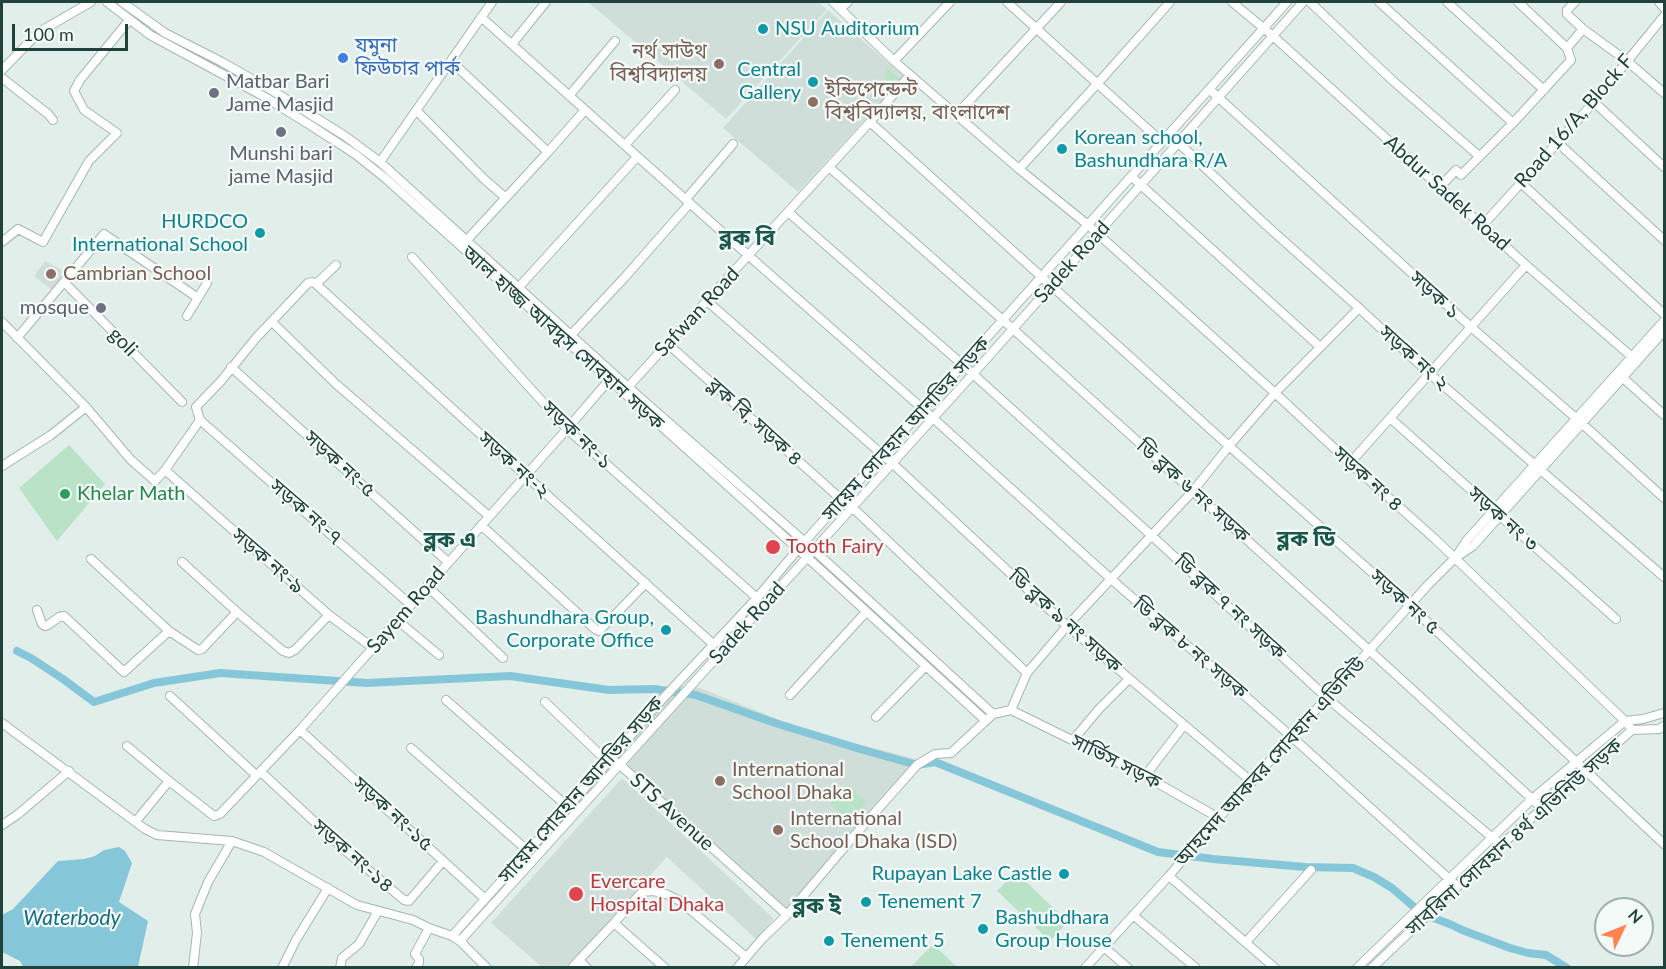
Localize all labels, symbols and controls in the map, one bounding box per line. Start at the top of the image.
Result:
scale bar [15,12,130,50]
place label: NSU Auditorium [775,17,920,41]
marker: NSU Auditorium [756,22,770,36]
text: 100 m [23,23,74,45]
place label: যমুনা ফিউচার পার্ক [355,34,460,81]
place label: নর্থ সাউথ বিশ্ববিদ্যালয় [610,40,707,87]
street label: Road 16/A, Block F [1510,49,1638,193]
marker: যমুনা ফিউচার পার্ক [336,51,350,65]
marker: নর্থ সাউথ বিশ্ববিদ্যালয় [712,57,726,71]
place label: Central Gallery [737,58,801,105]
place label: Matbar Bari Jame Masjid [226,70,334,117]
marker: Central Gallery [806,75,820,89]
place label: ইন্ডিপেন্ডেন্ট বিশ্ববিদ্যালয়, বাংলাদেশ [825,78,1010,125]
marker: Matbar Bari Jame Masjid [207,86,221,100]
marker: ইন্ডিপেন্ডেন্ট বিশ্ববিদ্যালয়, বাংলাদেশ [806,95,820,109]
marker: Munshi bari jame Masjid [274,125,288,139]
place label: Korean school, Bashundhara R/A [1074,126,1227,173]
street label: Abdur Sadek Road [1379,130,1515,256]
place label: Munshi bari jame Masjid [229,142,333,189]
marker: Korean school, Bashundhara R/A [1055,142,1069,156]
place label: HURDCO International School [72,210,248,257]
street label: Sadek Road [1029,216,1115,308]
district label: ব্লক বি [719,225,775,251]
marker: HURDCO International School [253,226,267,240]
street label: আল হাজ্জ আবদুস সোবহান সড়ক [457,241,669,435]
place label: Cambrian School [63,262,211,286]
street label: Safwan Road [649,262,745,362]
street label: সড়ক ১ [1405,266,1465,324]
marker: Cambrian School [44,267,58,281]
place label: mosque [20,296,89,320]
marker: mosque [94,301,108,315]
street label: সড়ক নং ২ [1374,320,1454,396]
street label: goli [104,323,142,361]
street label: সায়েম সোবহান আনভির সড়ক [817,332,995,526]
street label: ব্লক বি, সড়ক ৪ [703,373,807,471]
street label: সড়ক নং-১ [537,396,617,474]
street label: সড়ক নং-৫ [299,426,381,502]
street label: সড়ক নং-২ [473,427,555,503]
street label: ডি ব্লক ৬ নং সড়ক [1132,434,1254,548]
street label: সড়ক নং ৪ [1328,441,1408,517]
street label: সড়ক নং-৭ [265,474,347,550]
street label: সড়ক নং ৩ [1463,481,1543,557]
place label: Khelar Math [77,482,185,506]
marker: Khelar Math [58,487,72,501]
street label: সড়ক নং-৯ [227,523,309,599]
district label: ব্লক ডি [1277,526,1335,552]
district label: ব্লক এ [424,527,476,553]
place label: Tooth Fairy [786,535,884,559]
marker: Tooth Fairy [764,538,782,556]
street label: ডি ব্লক ৭ নং সড়ক [1169,549,1291,665]
street label: Sayem Road [362,562,450,658]
street label: ডি ব্লক ৯ নং সড়ক [1004,564,1126,678]
street label: সড়ক নং ৫ [1365,564,1445,640]
street label: Sadek Road [704,577,790,669]
street label: ডি ব্লক ৮ নং সড়ক [1128,592,1252,704]
place label: Bashundhara Group, Corporate Office [475,606,654,653]
marker: Bashundhara Group, Corporate Office [659,623,673,637]
street label: আহমেদ আকবর সোবহান এভিনিউ [1170,652,1370,872]
street label: সায়েম সোবহান আনভির সড়ক [493,692,669,888]
street label: সার্ভিস সড়ক [1067,729,1165,795]
street label: সাবরিনা সোবহান ৪র্থ এভিনিউ সড়ক [1401,733,1627,941]
place label: International School Dhaka [732,758,852,805]
street label: STS Avenue [625,768,719,856]
street label: সড়ক নং-১৫ [348,772,438,856]
marker: International School Dhaka [713,774,727,788]
place label: International School Dhaka (ISD) [790,807,957,854]
street label: সড়ক নং-১৪ [307,814,399,898]
marker: International School Dhaka (ISD) [771,823,785,837]
place label: Rupayan Lake Castle [872,862,1052,886]
marker: Rupayan Lake Castle [1057,867,1071,881]
place label: Evercare Hospital Dhaka [590,870,724,917]
marker: Evercare Hospital Dhaka [567,885,585,903]
place label: Tenement 7 [878,890,982,914]
district label: ব্লক ই [793,893,841,919]
marker: Tenement 7 [859,895,873,909]
north arrow [1594,897,1654,957]
water label: Waterbody [23,905,121,931]
text: N [1625,905,1647,927]
place label: Bashubdhara Group House [995,906,1112,953]
marker: Bashubdhara Group House [976,922,990,936]
place label: Tenement 5 [841,929,945,953]
marker: Tenement 5 [822,934,836,948]

